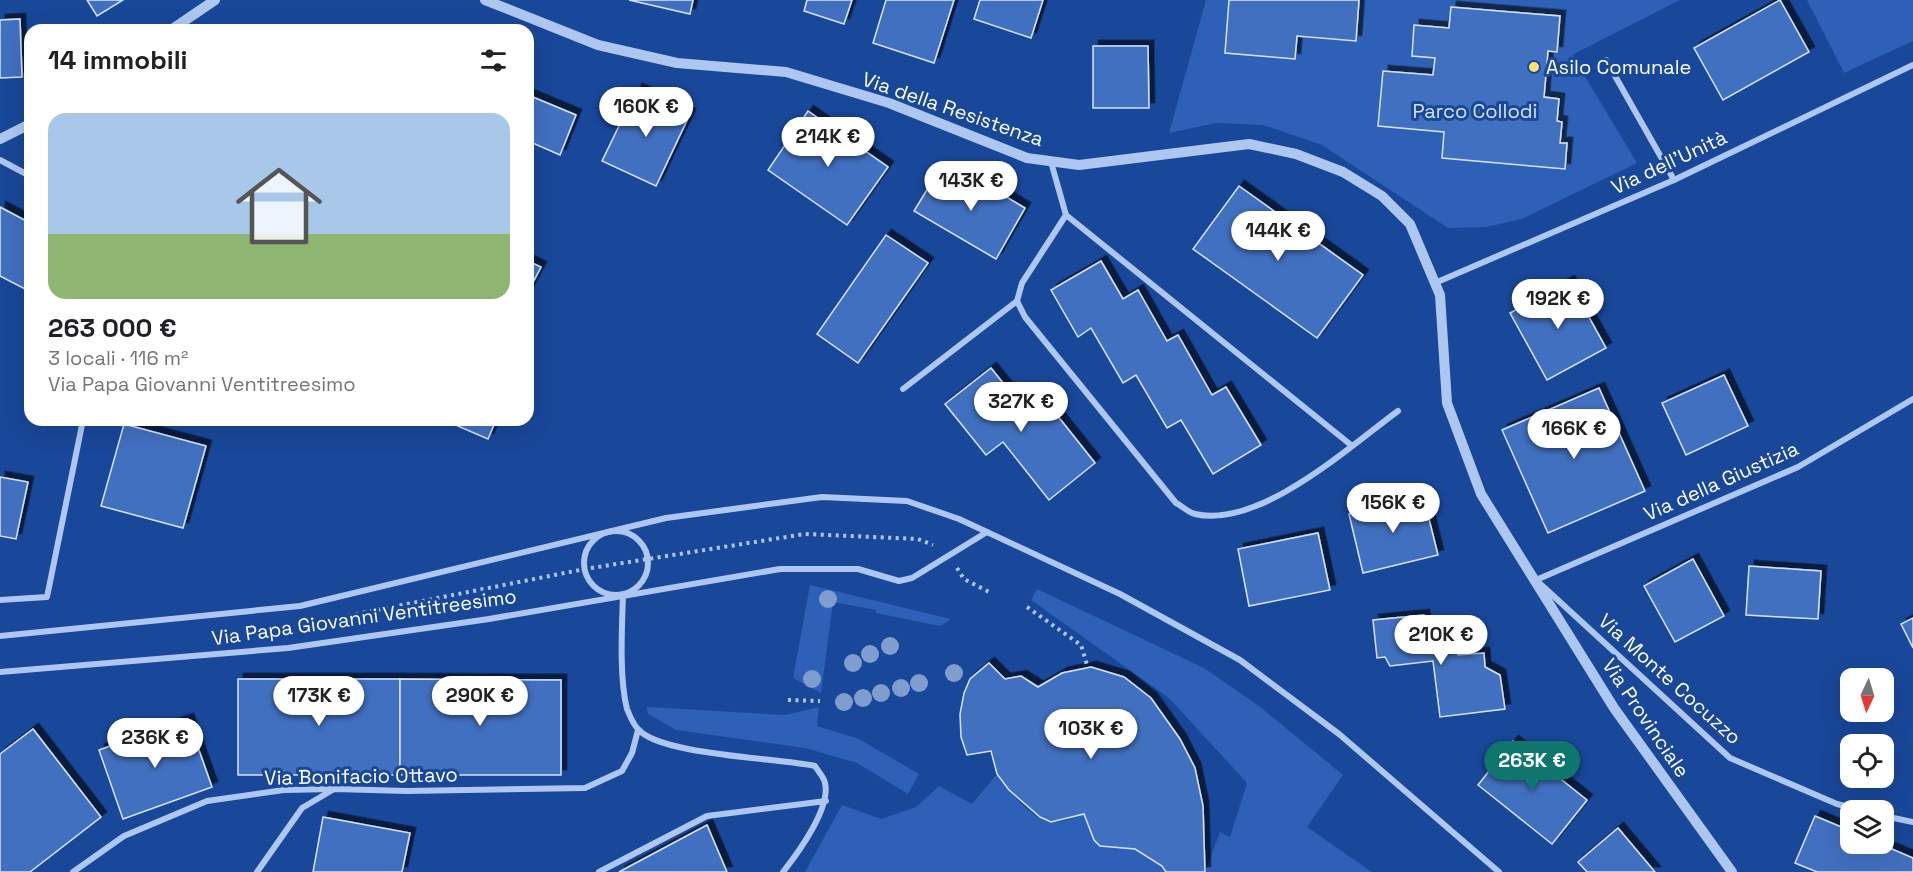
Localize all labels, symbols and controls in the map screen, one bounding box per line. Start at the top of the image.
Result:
text: 14 immobili [48,43,187,77]
icon: filters [477,44,510,77]
place label: Asilo Comunale [1546,54,1691,80]
marker: Asilo Comunale [1527,60,1541,74]
street label: Via della Resistenza [859,66,1047,152]
pin: 160K € [597,87,695,138]
text: 160K € [613,93,679,119]
park label: Parco Collodi [1412,98,1538,124]
pin: 214K € [779,117,877,168]
text: 214K € [796,123,860,149]
street label: Via dell'Unità [1607,124,1731,200]
icon: home [225,152,333,260]
pin: 143K € [922,161,1020,212]
text: 143K € [938,167,1004,193]
pin: 144K € [1229,211,1327,262]
text: 144K € [1245,217,1311,243]
pin: 192K € [1509,279,1607,330]
text: 192K € [1526,285,1590,311]
text: 263 000 € [48,311,177,345]
text: 3 locali · 116 m² [48,345,188,371]
text: Via Papa Giovanni Ventitreesimo [48,371,356,397]
pin: 327K € [972,382,1070,433]
text: 327K € [988,388,1054,414]
pin: 166K € [1525,409,1623,460]
text: 166K € [1542,415,1606,441]
street label: Via della Giustizia [1640,435,1802,527]
pin: 156K € [1344,483,1442,534]
text: 156K € [1361,489,1425,515]
street label: Via Papa Giovanni Ventitreesimo [210,583,518,651]
street label: Via Monte Cocuzzo [1593,608,1747,750]
pin: 210K € [1392,615,1490,666]
text: 210K € [1408,621,1474,647]
street label: Via Provinciale [1597,653,1695,783]
north arrow [1840,668,1894,722]
map controls [1840,668,1894,854]
pin: 173K € [270,676,368,727]
pin: 290K € [431,676,529,727]
text: 173K € [287,682,351,708]
text: 290K € [446,682,514,708]
pin: 103K € [1042,709,1140,760]
text: 103K € [1058,715,1124,741]
pin: 236K € [106,718,204,769]
text: 236K € [121,724,189,750]
button: locate [1840,734,1894,788]
pin: 263K € [1483,741,1581,792]
text: 263K € [1498,747,1566,773]
street label: Via Bonifacio Ottavo [264,761,458,791]
button: layers [1840,800,1894,854]

